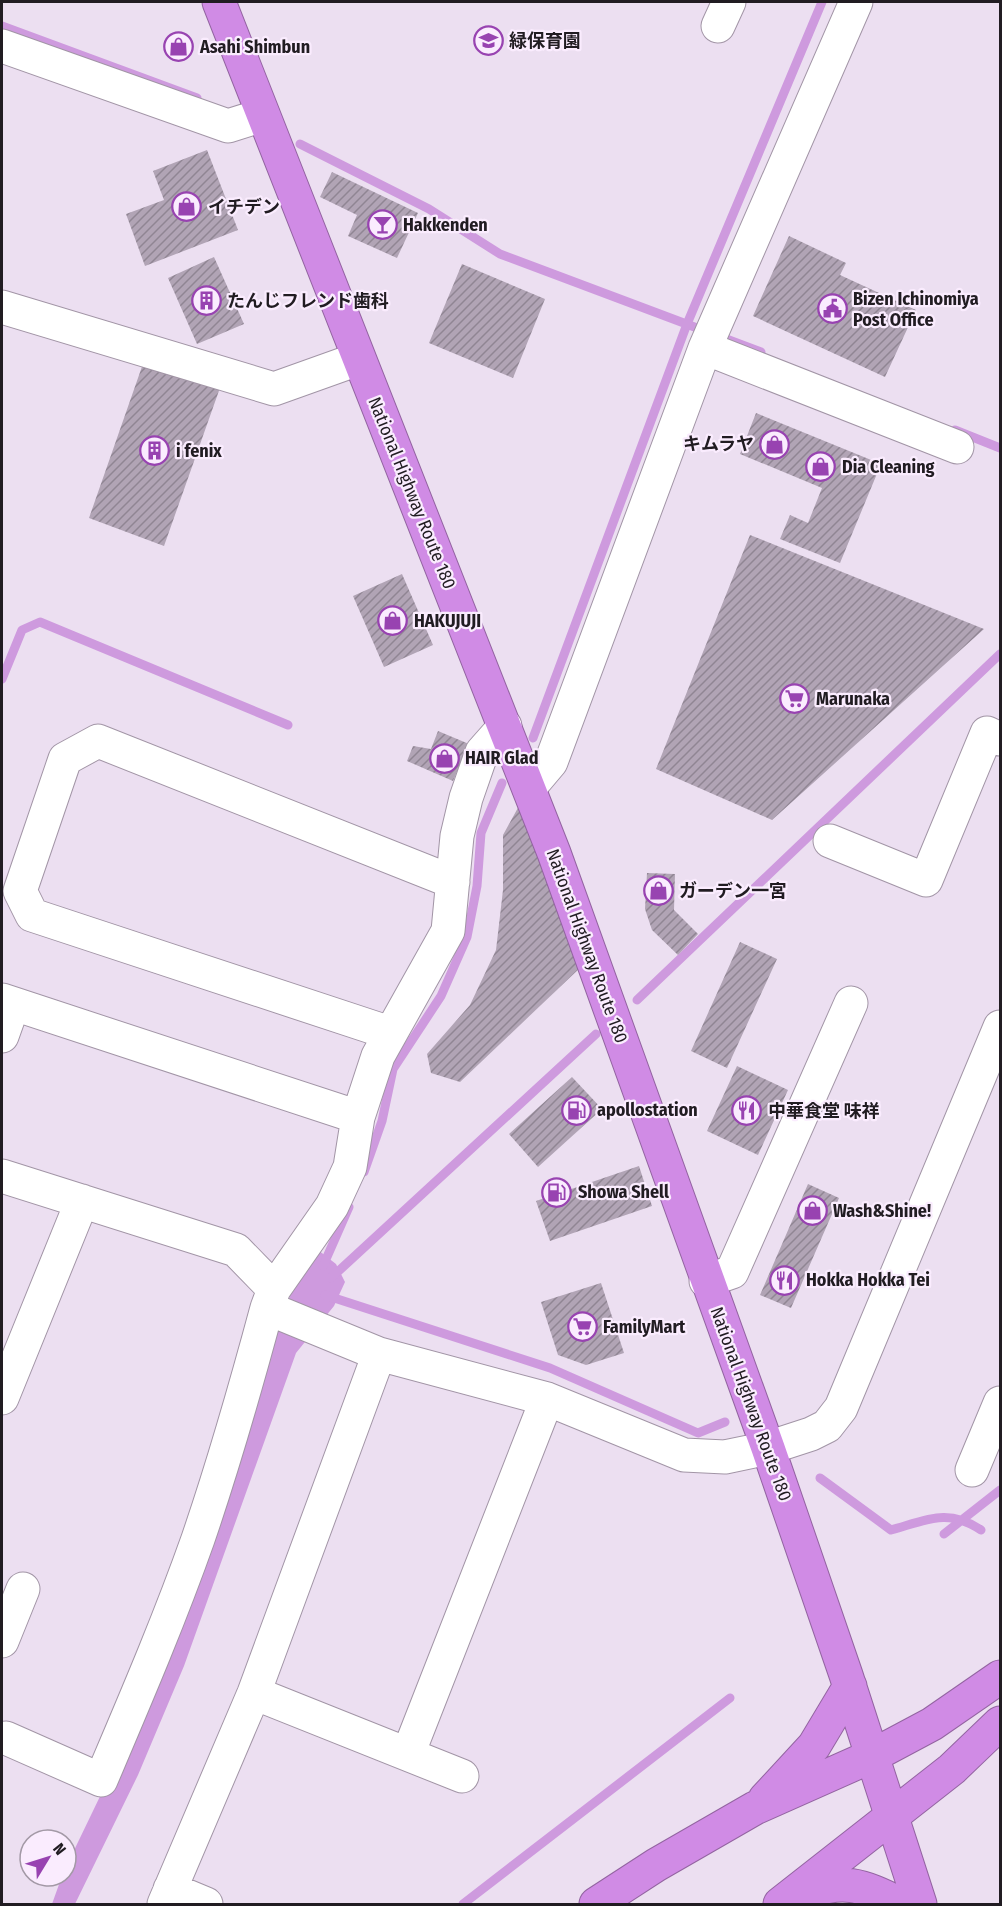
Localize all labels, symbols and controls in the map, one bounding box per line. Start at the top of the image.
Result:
school or university icon: 緑保育園 [472,25,504,57]
place label: 緑保育園 [509,30,581,52]
shop icon: Asahi Shimbun [163,31,195,63]
place label: Asahi Shimbun [199,36,310,58]
shop icon: イチデン [171,191,203,223]
place label: イチデン [208,196,280,218]
bar icon: Hakkenden [366,209,398,241]
place label: Hakkenden [403,214,488,236]
building icon: たんじフレンド歯科 [190,285,222,317]
place label: Bizen Ichinomiya Post Office [853,288,979,331]
place label: たんじフレンド歯科 [227,290,389,312]
public building icon: Bizen Ichinomiya Post Office [816,293,848,325]
street label: National Highway Route 180 [363,394,461,592]
shop icon: キムラヤ [759,428,791,460]
place label: キムラヤ [683,433,754,455]
building icon: i fenix [139,435,171,467]
place label: i fenix [176,440,222,462]
shop icon: Dia Cleaning [805,451,837,483]
place label: Dia Cleaning [842,456,935,478]
shop icon: HAKUJUJI [377,605,409,637]
place label: HAKUJUJI [414,610,481,632]
supermarket icon: Marunaka [779,683,811,715]
place label: Marunaka [816,688,890,710]
shop icon: HAIR Glad [428,742,460,774]
place label: HAIR Glad [465,747,539,769]
street label: National Highway Route 180 [542,846,632,1046]
shop icon: ガーデン一宮 [642,875,674,907]
place label: ガーデン一宮 [679,880,787,902]
fuel station icon: apollostation [560,1094,592,1126]
restaurant icon: 中華食堂 味祥 [731,1095,763,1127]
place label: apollostation [597,1099,698,1121]
place label: 中華食堂 味祥 [768,1100,880,1122]
fuel station icon: Showa Shell [541,1176,573,1208]
place label: Showa Shell [578,1181,669,1203]
shop icon: Wash&Shine! [796,1195,828,1227]
place label: Wash&Shine! [833,1200,931,1222]
restaurant icon: Hokka Hokka Tei [769,1264,801,1296]
place label: Hokka Hokka Tei [806,1269,930,1291]
street label: National Highway Route 180 [706,1304,796,1504]
supermarket icon: FamilyMart [566,1311,598,1343]
place label: FamilyMart [603,1316,686,1338]
north arrow [18,1828,78,1888]
text: N [49,1839,70,1859]

